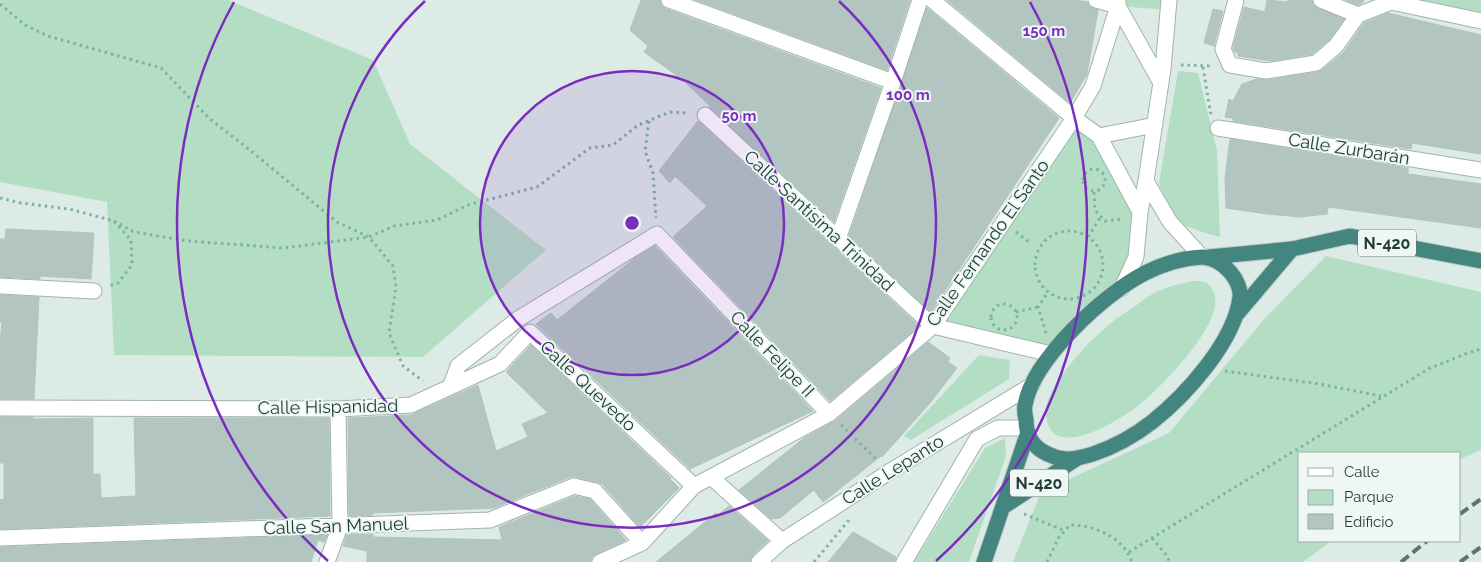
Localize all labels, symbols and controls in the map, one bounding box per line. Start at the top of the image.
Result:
text: 150 m [1023,22,1065,40]
text: 100 m [886,86,930,104]
text: 50 m [721,107,757,125]
street label: Calle Zurbarán [1287,129,1411,168]
street label: Calle Santísima Trinidad [740,146,899,296]
street label: Calle Fernando El Santo [922,155,1053,330]
centre of rings [623,214,641,232]
road number: N-420 [1358,230,1416,256]
street label: Calle Felipe II [726,306,819,401]
street label: Calle Quevedo [536,336,641,436]
street label: Calle Hispanidad [258,395,398,418]
street label: Calle Lepanto [838,430,948,509]
legend [1298,452,1461,542]
text: Calle [1344,463,1380,481]
road number: N-420 [1010,469,1068,496]
text: Parque [1344,488,1394,506]
street label: Calle San Manuel [263,512,409,539]
text: Edificio [1344,513,1394,531]

